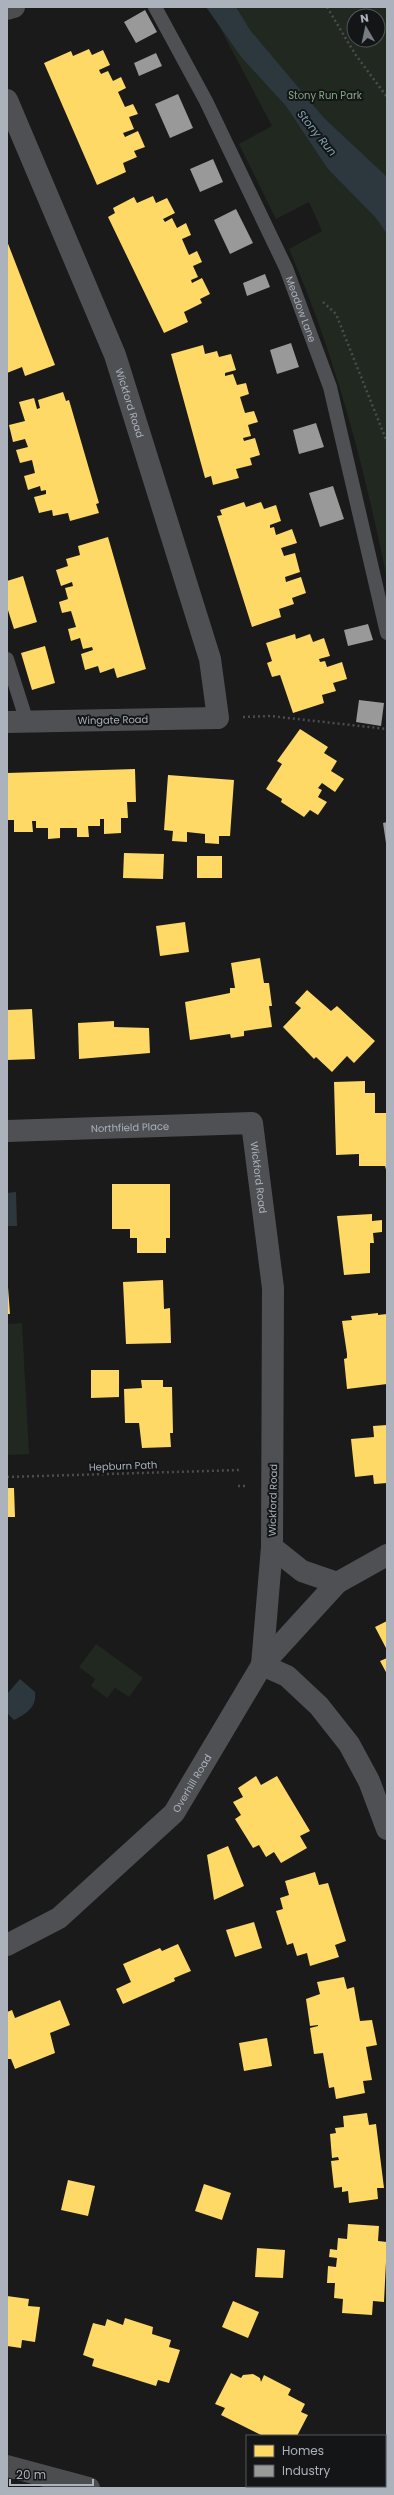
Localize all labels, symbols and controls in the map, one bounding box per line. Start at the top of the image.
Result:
north arrow [346,8,386,48]
text: N [359,10,370,27]
park label: Stony Run Park [288,88,363,103]
water label: Stony Run [294,107,340,159]
street label: Meadow Lane [282,274,320,344]
street label: Wickford Road [112,366,148,440]
street label: Wingate Road [78,712,148,728]
street label: Northfield Place [91,1118,169,1136]
street label: Wickford Road [247,1141,271,1214]
street label: Hepburn Path [89,1457,157,1475]
street label: Wickford Road [265,1464,281,1536]
street label: Overhill Road [168,1751,215,1815]
legend [246,2435,386,2487]
text: Homes [282,2442,324,2459]
scale bar [10,2461,93,2487]
text: Industry [282,2462,331,2479]
text: 20 m [16,2466,46,2483]

